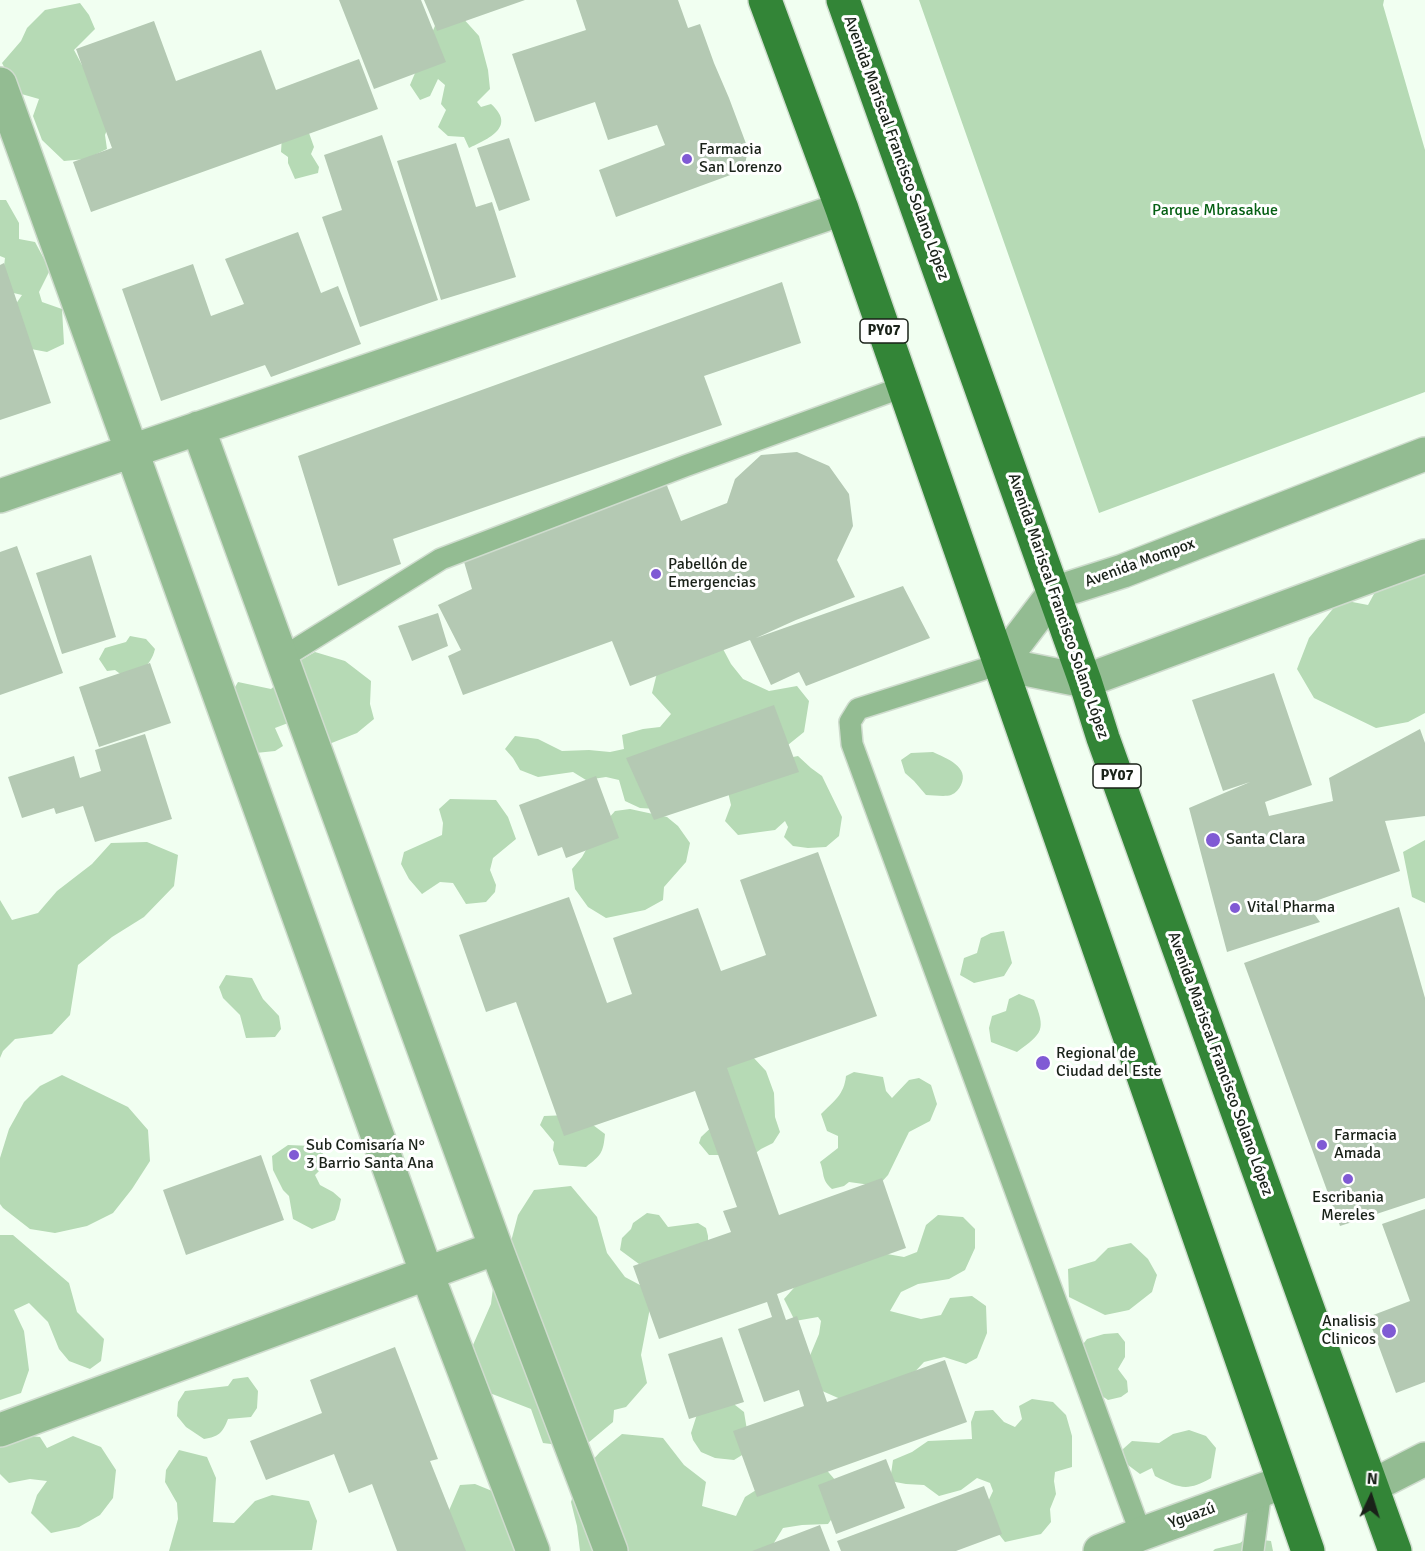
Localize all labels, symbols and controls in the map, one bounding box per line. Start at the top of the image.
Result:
street label: Avenida Mariscal Francisco Solano López [839,13,953,283]
place label: Farmacia San Lorenzo [699,140,782,178]
marker: Farmacia San Lorenzo [680,152,694,166]
park label: Parque Mbrasakue [1152,201,1278,221]
road number: PY07 [860,319,908,343]
street label: Avenida Mariscal Francisco Solano López [1003,471,1113,741]
street label: Avenida Mompox [1082,534,1198,592]
place label: Pabellón de Emergencias [668,555,756,593]
marker: Pabellón de Emergencias [649,567,663,581]
road number: PY07 [1093,764,1141,788]
place label: Santa Clara [1226,830,1305,850]
marker: Santa Clara [1204,831,1222,849]
place label: Vital Pharma [1247,898,1335,918]
marker: Vital Pharma [1228,901,1242,915]
street label: Avenida Mariscal Francisco Solano López [1163,929,1277,1199]
place label: Regional de Ciudad del Este [1056,1044,1161,1082]
marker: Regional de Ciudad del Este [1034,1054,1052,1072]
place label: Farmacia Amada [1334,1126,1397,1164]
place label: Sub Comisaría N° 3 Barrio Santa Ana [306,1136,434,1174]
marker: Farmacia Amada [1315,1138,1329,1152]
marker: Sub Comisaría N° 3 Barrio Santa Ana [287,1148,301,1162]
marker: Escribania Mereles [1341,1172,1355,1186]
place label: Escribania Mereles [1312,1188,1384,1226]
place label: Analisis Clinicos [1322,1312,1376,1350]
marker: Analisis Clinicos [1380,1322,1398,1340]
north arrow [1341,1467,1401,1527]
text: N [1366,1469,1379,1489]
street label: Yguazú [1166,1499,1218,1533]

